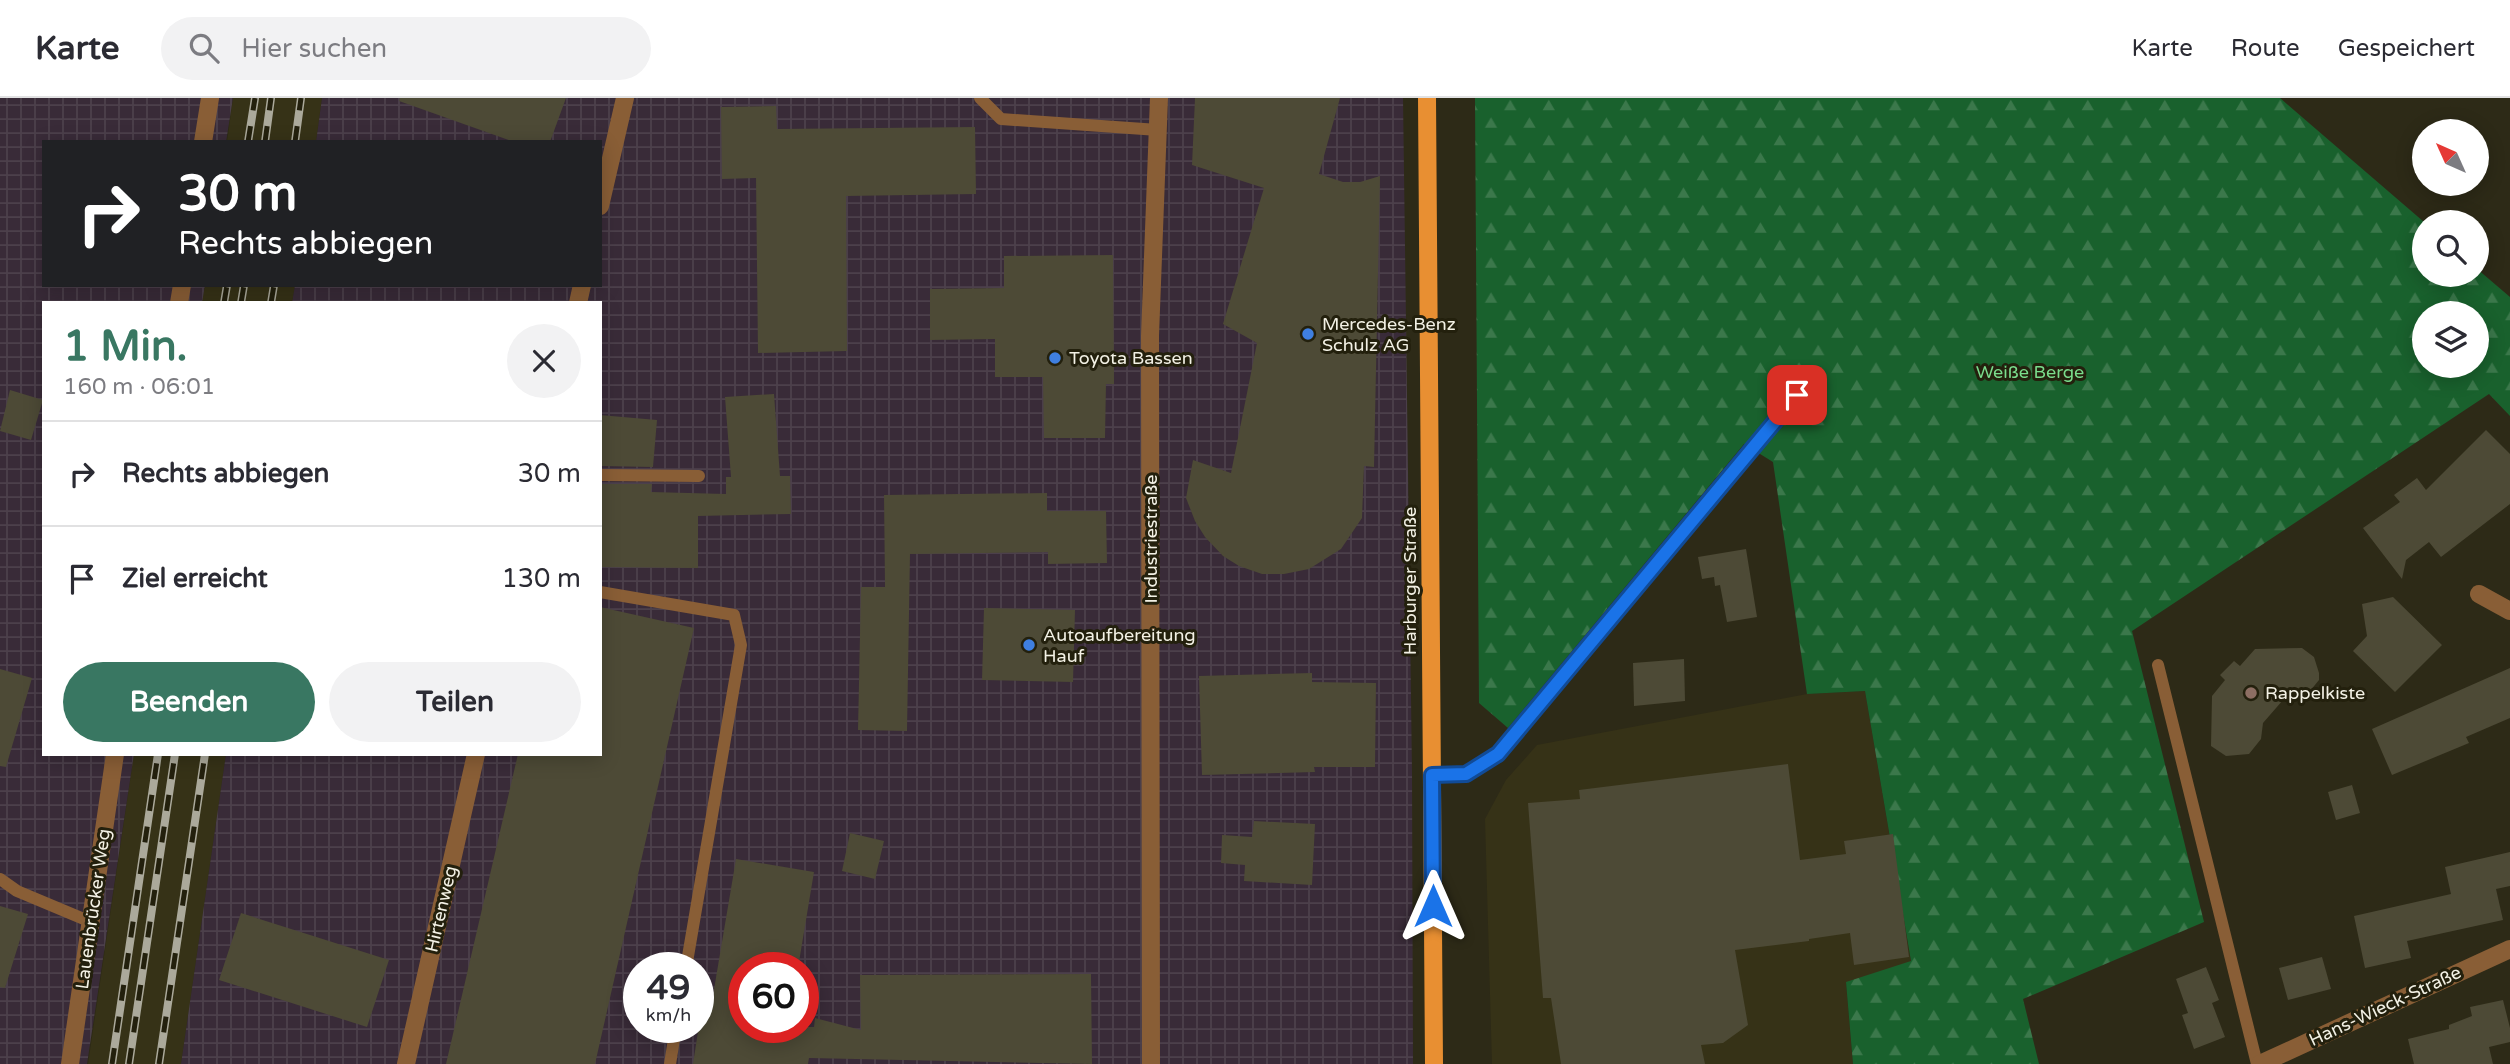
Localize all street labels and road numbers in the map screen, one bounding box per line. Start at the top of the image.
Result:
street label: Industriestraße [1140,475,1162,603]
street label: Harburger Straße [1399,507,1421,655]
street label: Lauenbrücker Weg [71,827,115,991]
street label: Hirtenweg [420,864,462,954]
street label: Hans-Wieck-Straße [2305,961,2465,1051]

